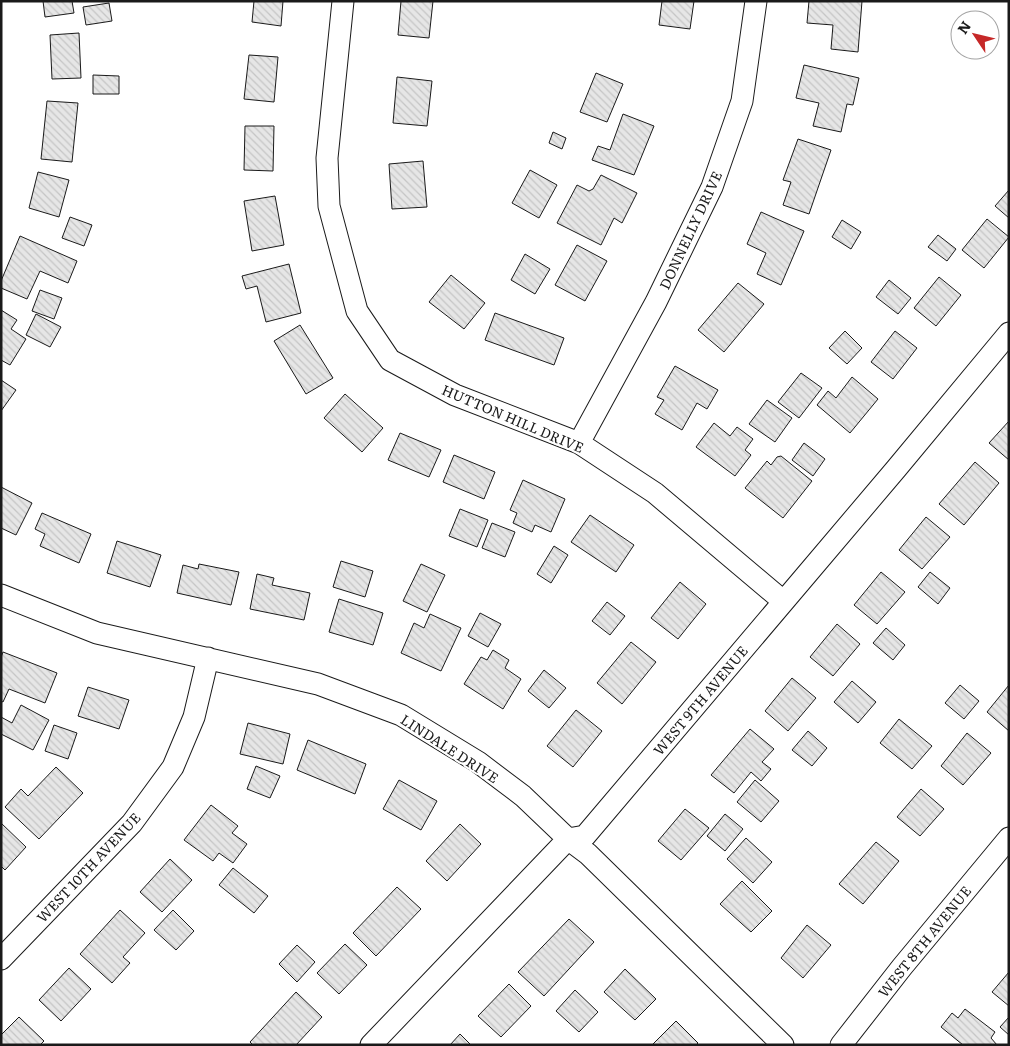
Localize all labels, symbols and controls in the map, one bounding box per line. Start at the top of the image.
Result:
north arrow [950,10,1000,60]
text: N [952,16,975,38]
street label: DONNELLY DRIVE [654,167,726,293]
street label: HUTTON HILL DRIVE [439,379,587,457]
street label: WEST 9TH AVENUE [648,641,752,759]
street label: LINDALE DRIVE [397,709,503,787]
street label: WEST 10TH AVENUE [32,807,144,927]
street label: WEST 8TH AVENUE [873,881,975,1001]

